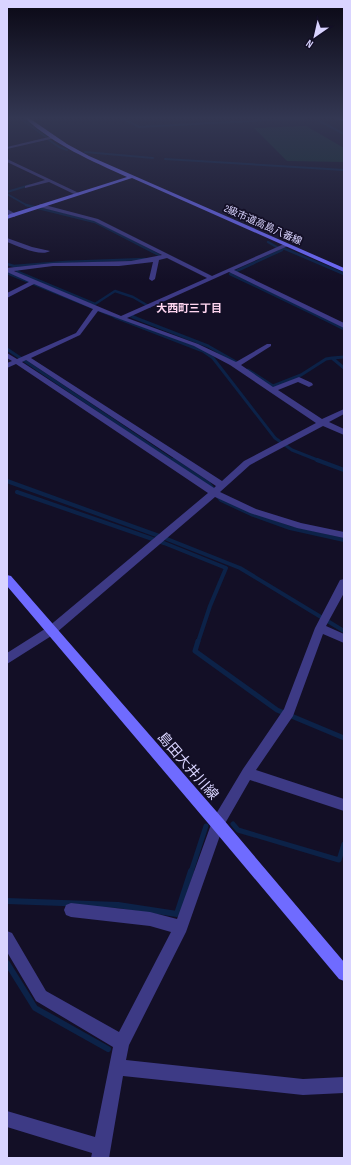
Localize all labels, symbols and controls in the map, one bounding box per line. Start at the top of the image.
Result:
north arrow [295,16,335,56]
text: N [304,37,316,51]
street label: 2級市道高島八番線 [222,202,304,248]
district label: 大西町三丁目 [156,302,222,315]
street label: 島田大井川線 [154,729,222,803]

